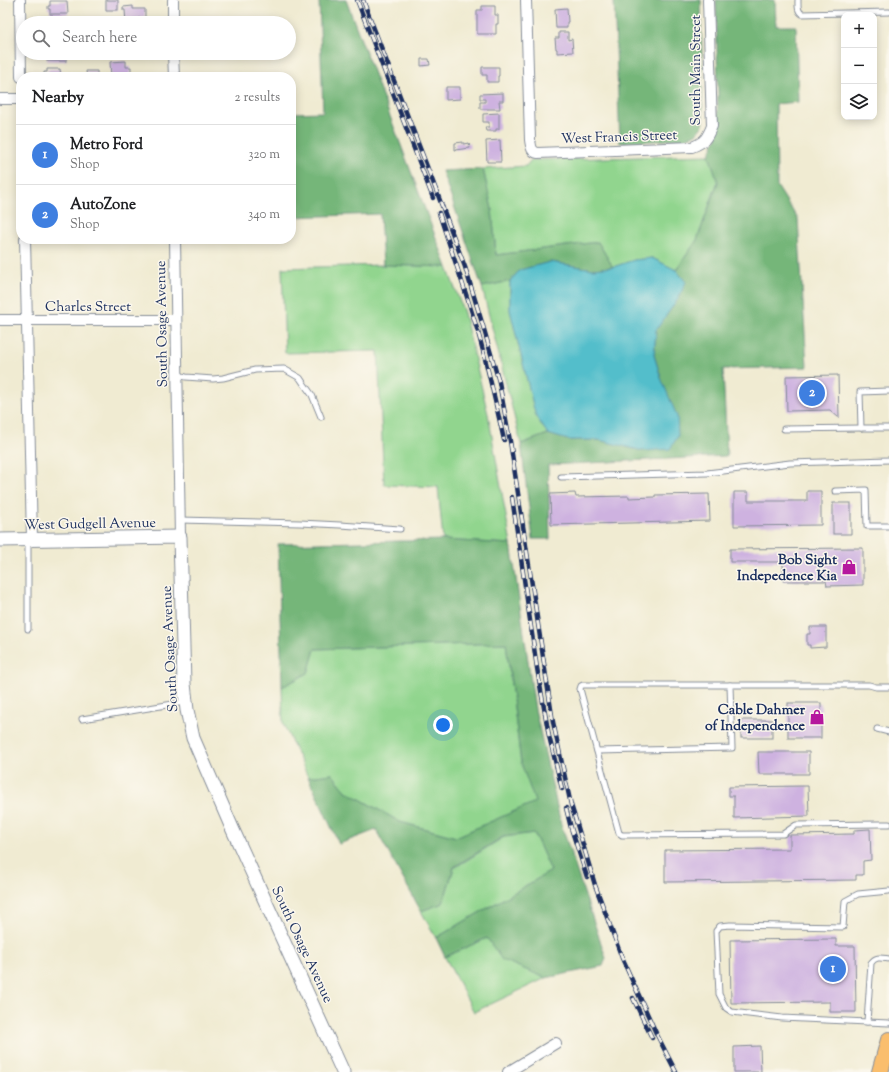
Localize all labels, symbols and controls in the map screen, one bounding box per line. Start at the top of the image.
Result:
map controls [841,12,877,120]
button: + [841,12,877,48]
street label: South Main Street [687,14,707,125]
search box [16,16,296,60]
icon: search [30,27,52,49]
text: Search here [62,28,137,49]
button: − [841,48,877,84]
button: layers [841,84,877,120]
text: Nearby [32,86,84,110]
text: 2 results [235,89,280,107]
street label: West Francis Street [561,126,678,150]
text: Metro Ford [70,135,143,156]
text: 1 [43,146,47,164]
text: 320 m [248,146,280,164]
text: Shop [70,156,99,174]
text: AutoZone [70,195,136,216]
text: 2 [42,206,48,224]
text: 340 m [248,206,280,224]
text: Shop [70,216,99,234]
street label: South Osage Avenue [152,260,174,388]
street label: Charles Street [45,298,131,318]
pin: 2 [799,378,825,408]
street label: West Gudgell Avenue [24,514,156,536]
place label: Bob Sight Indepedence Kia [737,551,838,587]
shop icon: Bob Sight Indepedence Kia [840,558,858,576]
street label: South Osage Avenue [158,585,184,713]
place label: Cable Dahmer of Independence [705,701,806,737]
shop icon: Cable Dahmer of Independence [808,708,826,726]
your location [433,715,453,735]
street label: South Osage Avenue [265,883,337,1007]
pin: 1 [820,954,846,984]

